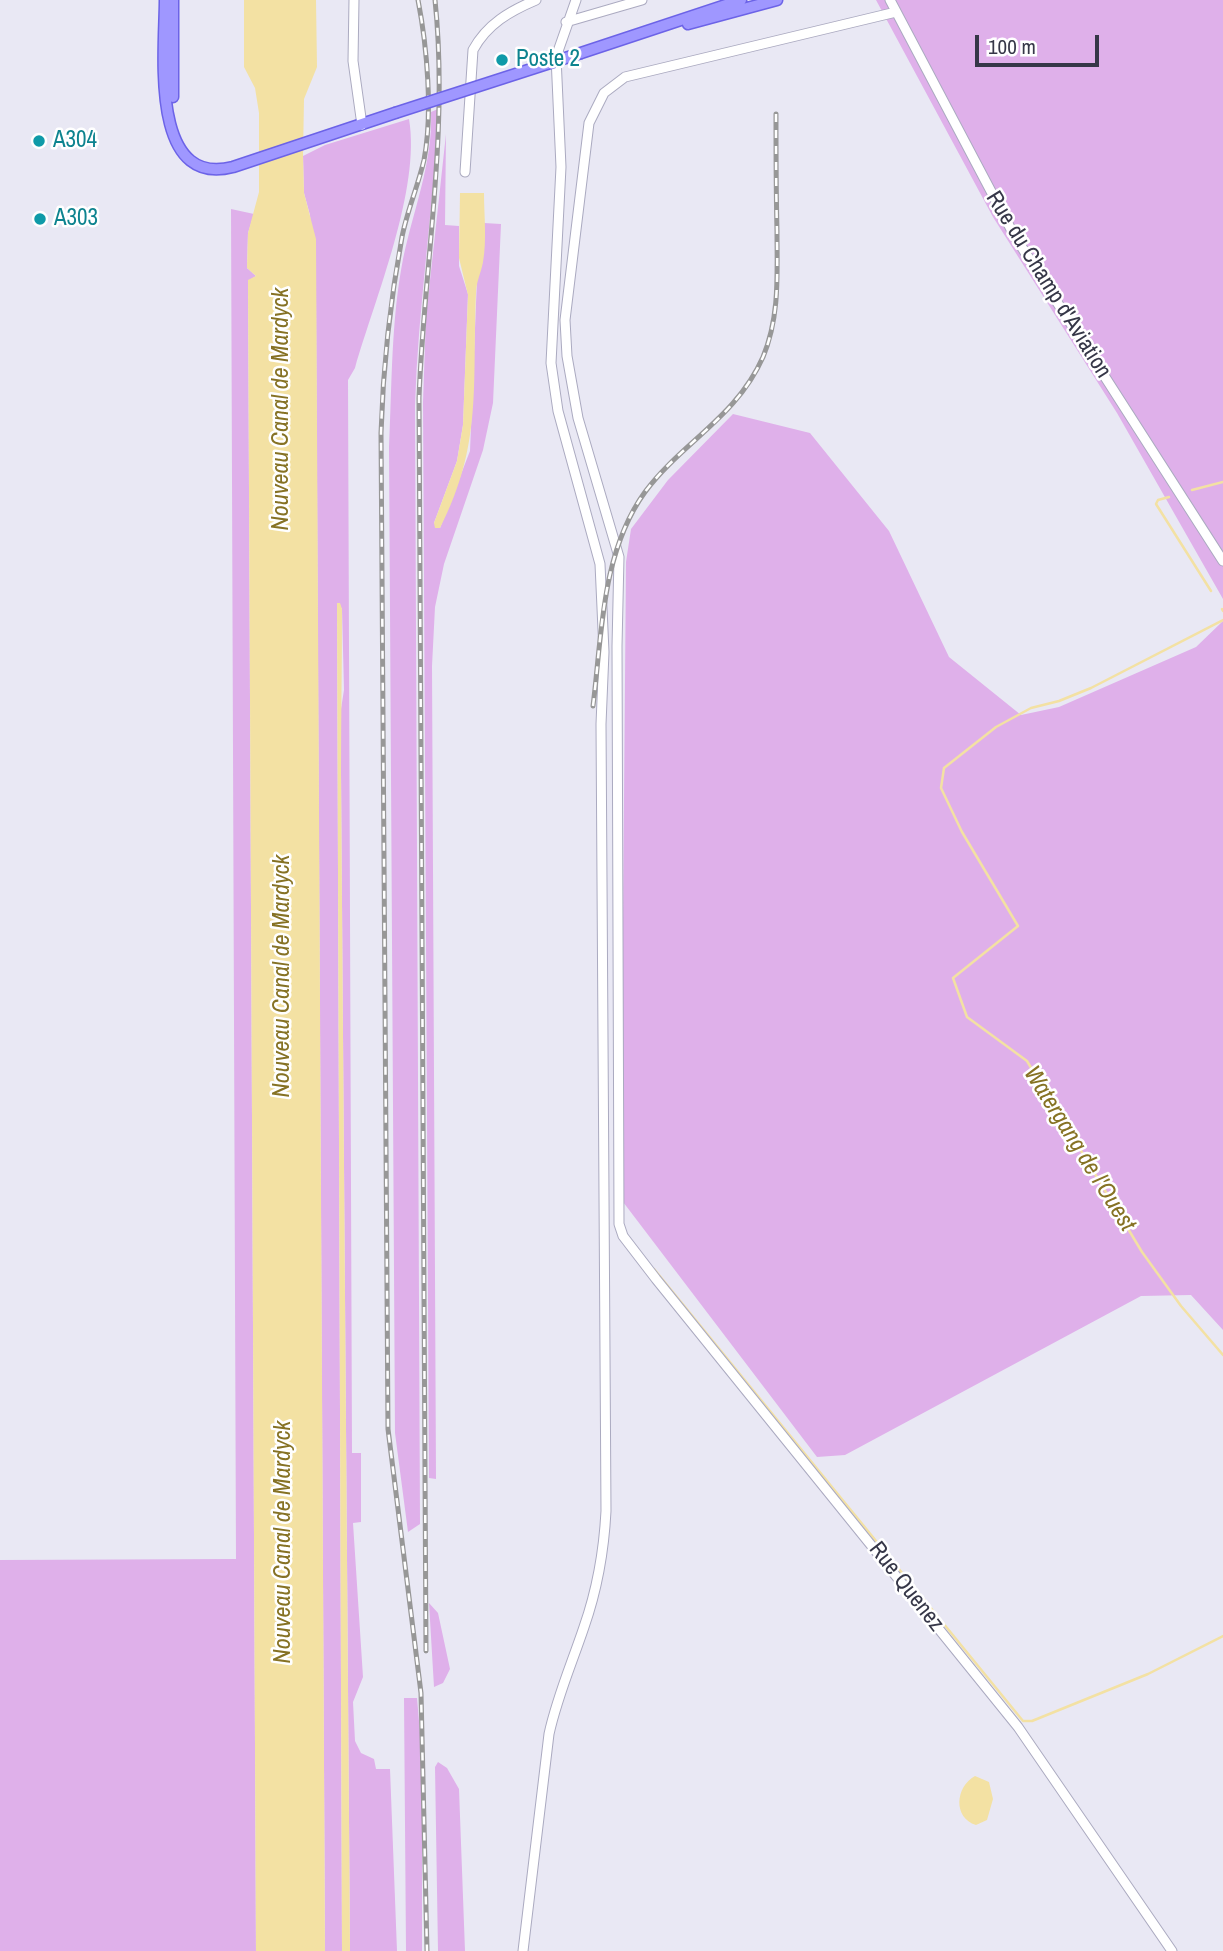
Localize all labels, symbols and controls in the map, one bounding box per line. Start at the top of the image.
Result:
scale bar [978,21,1102,65]
text: 100 m [988,32,1036,61]
place label: Poste 2 [516,46,580,74]
marker: Poste 2 [494,52,510,68]
place label: A304 [53,127,97,155]
marker: A304 [31,133,47,149]
street label: Rue du Champ d'Aviation [979,186,1117,384]
place label: A303 [54,205,98,233]
marker: A303 [32,211,48,227]
water label: Nouveau Canal de Mardyck [268,288,296,530]
water label: Nouveau Canal de Mardyck [269,855,297,1097]
water label: Watergang de l'Ouest [1017,1061,1141,1237]
water label: Nouveau Canal de Mardyck [270,1421,298,1663]
street label: Rue Quenez [863,1537,949,1637]

